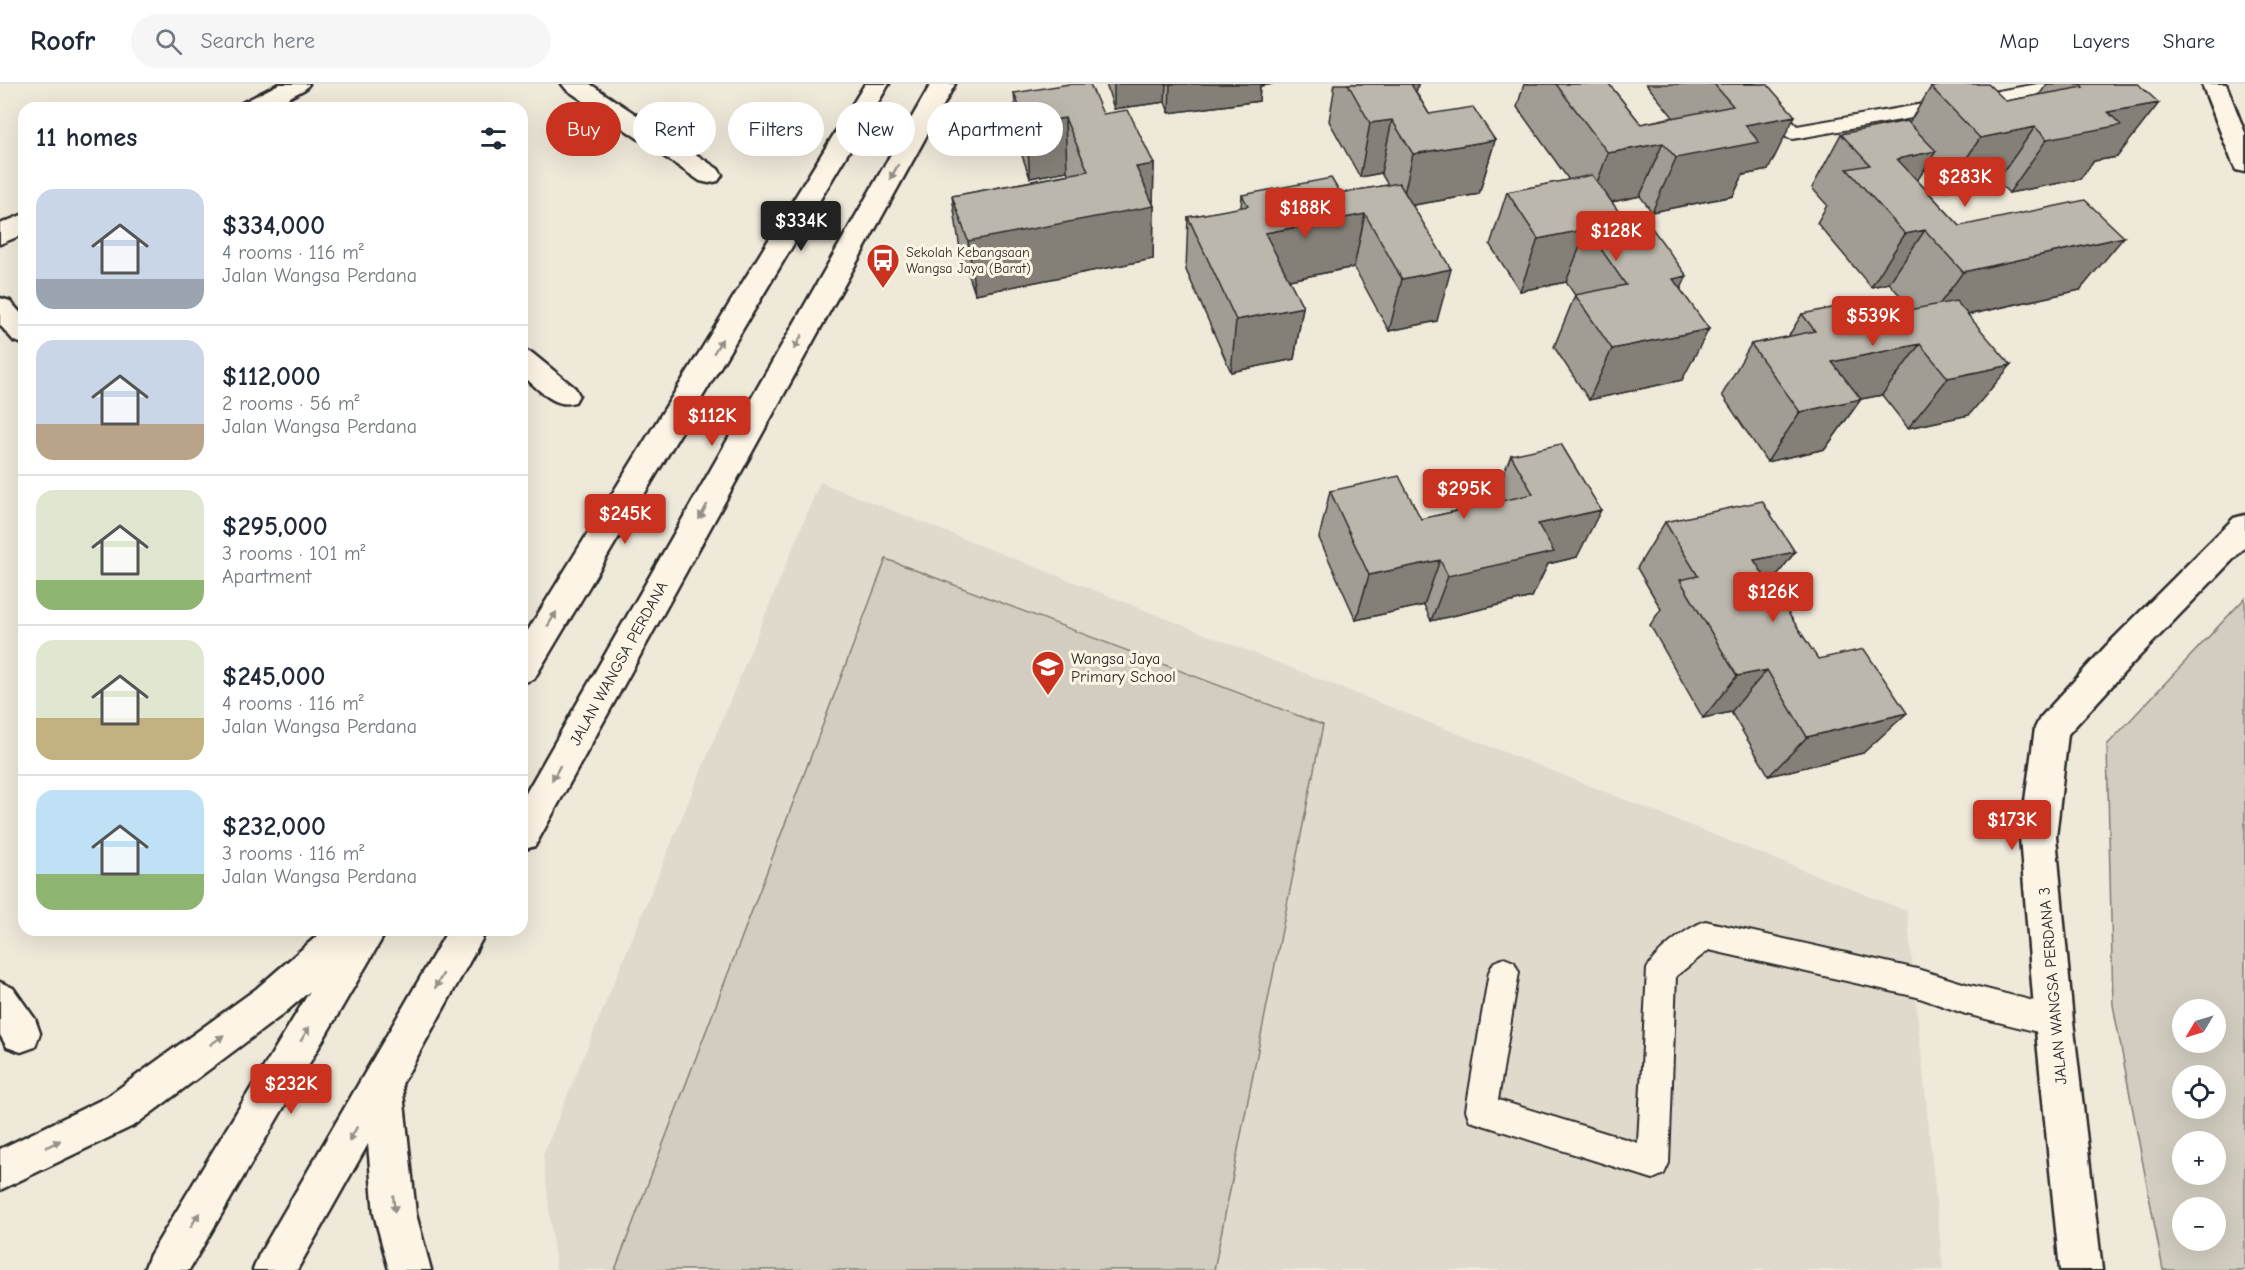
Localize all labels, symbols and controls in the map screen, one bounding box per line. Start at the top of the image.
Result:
search box [131,14,551,68]
text: Roofr [30,25,95,57]
icon: search [152,25,185,58]
text: Search here [200,28,315,54]
text: Map [2000,29,2039,53]
text: Layers [2072,29,2130,53]
text: Share [2163,29,2215,53]
chip: Buy [546,102,621,156]
chip: Rent [633,102,716,156]
chip: Filters [728,102,824,156]
chip: New [836,102,915,156]
chip: Apartment [927,102,1063,156]
icon: filters [477,122,510,155]
text: 11 homes [36,123,137,153]
pin: $283K [1923,157,2007,208]
one-way arrow [889,163,899,180]
text: $283K [1938,165,1992,188]
pin: $188K [1263,188,1347,239]
text: $188K [1279,196,1331,219]
pin: $334K [759,201,843,252]
text: $334K [775,209,827,232]
text: $334,000 [222,211,325,241]
pin: $128K [1574,211,1658,262]
icon: home [84,213,156,285]
text: $128K [1590,219,1642,242]
text: 4 rooms · 116 m² [222,241,364,264]
bus stop icon: Sekolah Kebangsaan Wangsa Jaya (Barat) [865,242,901,289]
place label: Sekolah Kebangsaan Wangsa Jaya (Barat) [906,244,1031,277]
text: Jalan Wangsa Perdana [222,264,417,287]
pin: $539K [1831,296,1915,347]
text: $539K [1846,304,1900,327]
one-way arrow [793,333,803,350]
one-way arrow [712,338,723,354]
text: $112,000 [222,362,321,392]
icon: home [84,364,156,436]
text: 2 rooms · 56 m² [222,392,360,415]
pin: $112K [670,396,754,447]
text: $112K [688,404,736,427]
text: Jalan Wangsa Perdana [222,415,417,438]
pin: $295K [1422,469,1506,520]
text: $295K [1437,477,1491,500]
pin: $245K [583,494,667,545]
text: $245K [599,502,651,525]
one-way arrow [698,503,708,520]
text: $295,000 [222,512,328,542]
icon: home [84,514,156,586]
text: 3 rooms · 101 m² [222,542,366,565]
text: Apartment [222,565,312,588]
pin: $126K [1731,572,1815,623]
street label: JALAN WANGSA PERDANA [566,578,672,749]
text: $126K [1747,580,1799,603]
one-way arrow [547,611,558,627]
school or university icon: Wangsa Jaya Primary School [1030,649,1066,696]
place label: Wangsa Jaya Primary School [1071,650,1176,686]
text: $245,000 [222,662,325,692]
icon: home [84,664,156,736]
text: 4 rooms · 116 m² [222,692,364,715]
text: Jalan Wangsa Perdana [222,715,417,738]
one-way arrow [551,765,561,782]
pin: $173K [1970,800,2054,851]
text: $173K [1987,808,2037,831]
text: $232,000 [222,812,326,842]
icon: home [84,814,156,886]
text: 3 rooms · 116 m² [222,842,364,865]
text: Jalan Wangsa Perdana [222,865,417,888]
street label: JALAN WANGSA PERDANA 3 [2035,886,2071,1085]
one-way arrow [434,973,445,989]
north arrow [2172,999,2226,1053]
map controls [2172,999,2226,1251]
one-way arrow [300,1026,311,1042]
one-way arrow [209,1035,224,1047]
pin: $232K [249,1064,333,1115]
button: locate [2172,1065,2226,1119]
text: $232K [264,1072,318,1095]
one-way arrow [348,1125,358,1142]
button: + [2172,1131,2226,1185]
one-way arrow [44,1140,61,1149]
one-way arrow [389,1194,399,1213]
button: − [2172,1197,2226,1251]
one-way arrow [189,1212,200,1228]

